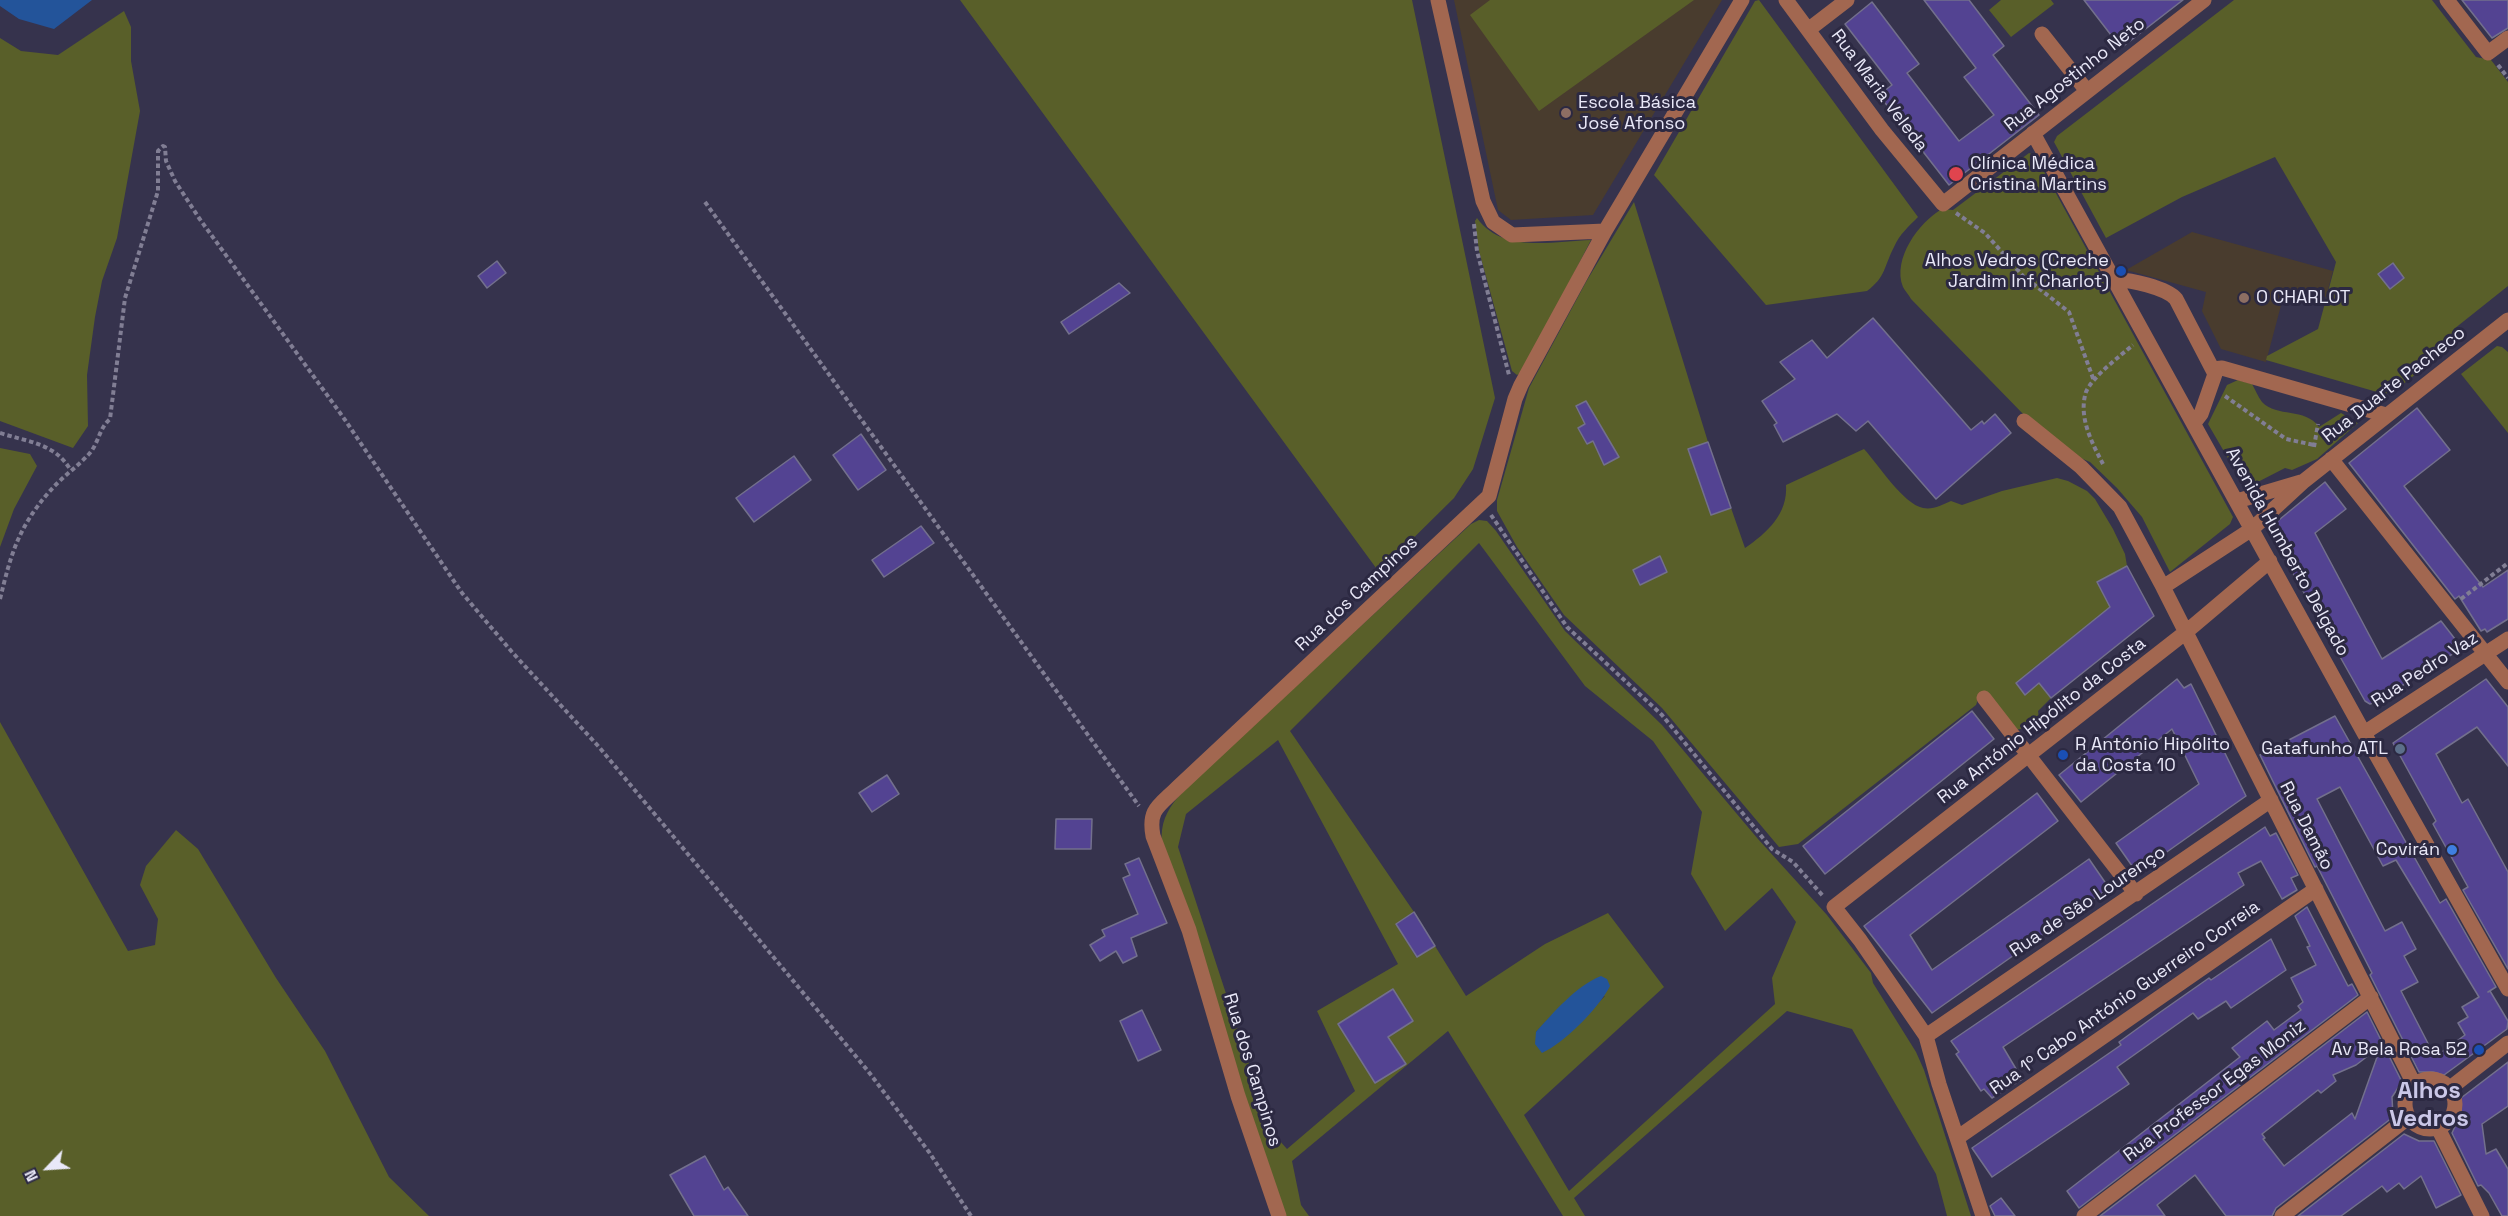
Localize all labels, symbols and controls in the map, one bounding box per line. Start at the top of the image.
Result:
street label: Rua Agostinho Neto [2000,13,2150,137]
street label: Rua Maria Veleda [1826,26,1932,156]
place label: Escola Básica José Afonso [1578,92,1696,134]
marker: Escola Básica José Afonso [1559,106,1573,120]
place label: Clínica Médica Cristina Martins [1970,153,2107,195]
marker: Clínica Médica Cristina Martins [1947,165,1965,183]
place label: Alhos Vedros (Creche Jardim Inf Charlot) [1925,250,2109,292]
marker: Alhos Vedros (Creche Jardim Inf Charlot) [2114,264,2128,278]
place label: O CHARLOT [2256,287,2350,309]
marker: O CHARLOT [2237,291,2251,305]
street label: Rua Duarte Pacheco [2318,322,2470,448]
street label: Avenida Humberto Delgado [2220,444,2354,660]
street label: Rua dos Campinos [1291,532,1423,656]
street label: Rua Pedro Vaz [2368,628,2482,712]
street label: Rua António Hipólito da Costa [1934,633,2150,809]
place label: R António Hipólito da Costa 10 [2075,734,2230,777]
place label: Gatafunho ATL [2261,738,2388,760]
marker: Gatafunho ATL [2393,742,2407,756]
marker: R António Hipólito da Costa 10 [2056,748,2070,762]
street label: Rua Damão [2275,778,2337,874]
place label: Covirán [2376,839,2440,861]
street label: Rua de São Lourenço [2006,842,2170,962]
marker: Covirán [2445,843,2459,857]
street label: Rua 1º Cabo António Guerreiro Correia [1986,896,2264,1100]
street label: Rua dos Campinos [1218,991,1286,1149]
street label: Rua Professor Egas Moniz [2120,1015,2310,1167]
place label: Av Bela Rosa 52 [2331,1039,2467,1061]
marker: Av Bela Rosa 52 [2472,1043,2486,1057]
district label: Alhos Vedros [2389,1077,2469,1133]
north arrow [18,1138,78,1198]
text: N [19,1167,43,1185]

